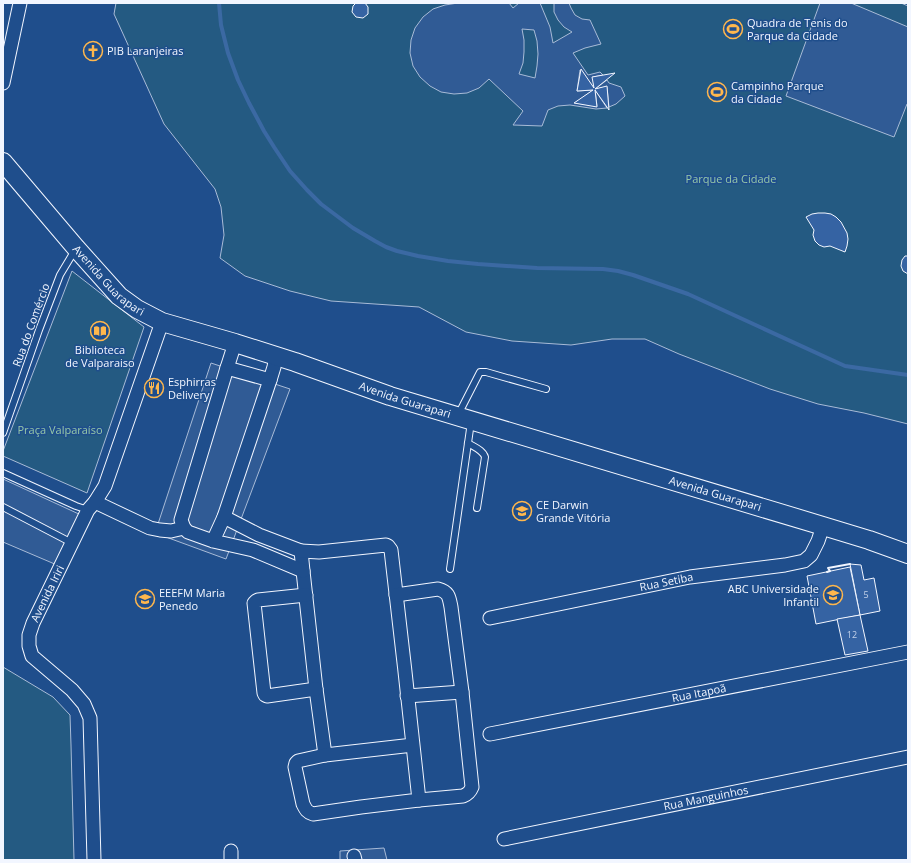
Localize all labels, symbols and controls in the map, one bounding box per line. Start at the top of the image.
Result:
place label: Quadra de Tenis do Parque da Cidade [747,15,848,43]
sports icon: Quadra de Tenis do Parque da Cidade [722,18,744,40]
church icon: PIB Laranjeiras [82,40,104,62]
place label: PIB Laranjeiras [107,43,183,58]
place label: Campinho Parque da Cidade [731,78,824,106]
sports icon: Campinho Parque da Cidade [706,81,728,103]
park label: Parque da Cidade [686,171,776,186]
street label: Avenida Guarapari [70,241,147,319]
street label: Rua do Comércio [8,281,53,369]
library icon: Biblioteca de Valparaiso [89,320,111,342]
place label: Biblioteca de Valparaiso [65,342,135,370]
place label: Esphirras Delivery [168,374,216,402]
restaurant icon: Esphirras Delivery [143,377,165,399]
street label: Avenida Guarapari [357,378,453,421]
park label: Praça Valparaíso [18,422,103,437]
street label: Avenida Guarapari [667,472,763,514]
place label: CE Darwin Grande Vitória [536,497,610,525]
school or university icon: CE Darwin Grande Vitória [511,500,533,522]
street label: Avenida Iriri [27,562,67,624]
street label: Rua Setiba [638,569,694,594]
place label: ABC Universidade Infantil [728,581,819,609]
school or university icon: ABC Universidade Infantil [822,584,844,606]
place label: EEEFM Maria Penedo [159,585,225,613]
school or university icon: EEEFM Maria Penedo [134,588,156,610]
house number: 5 [863,588,869,601]
house number: 12 [847,628,857,641]
street label: Rua Itapoã [670,680,727,705]
street label: Rua Manguinhos [662,782,750,813]

